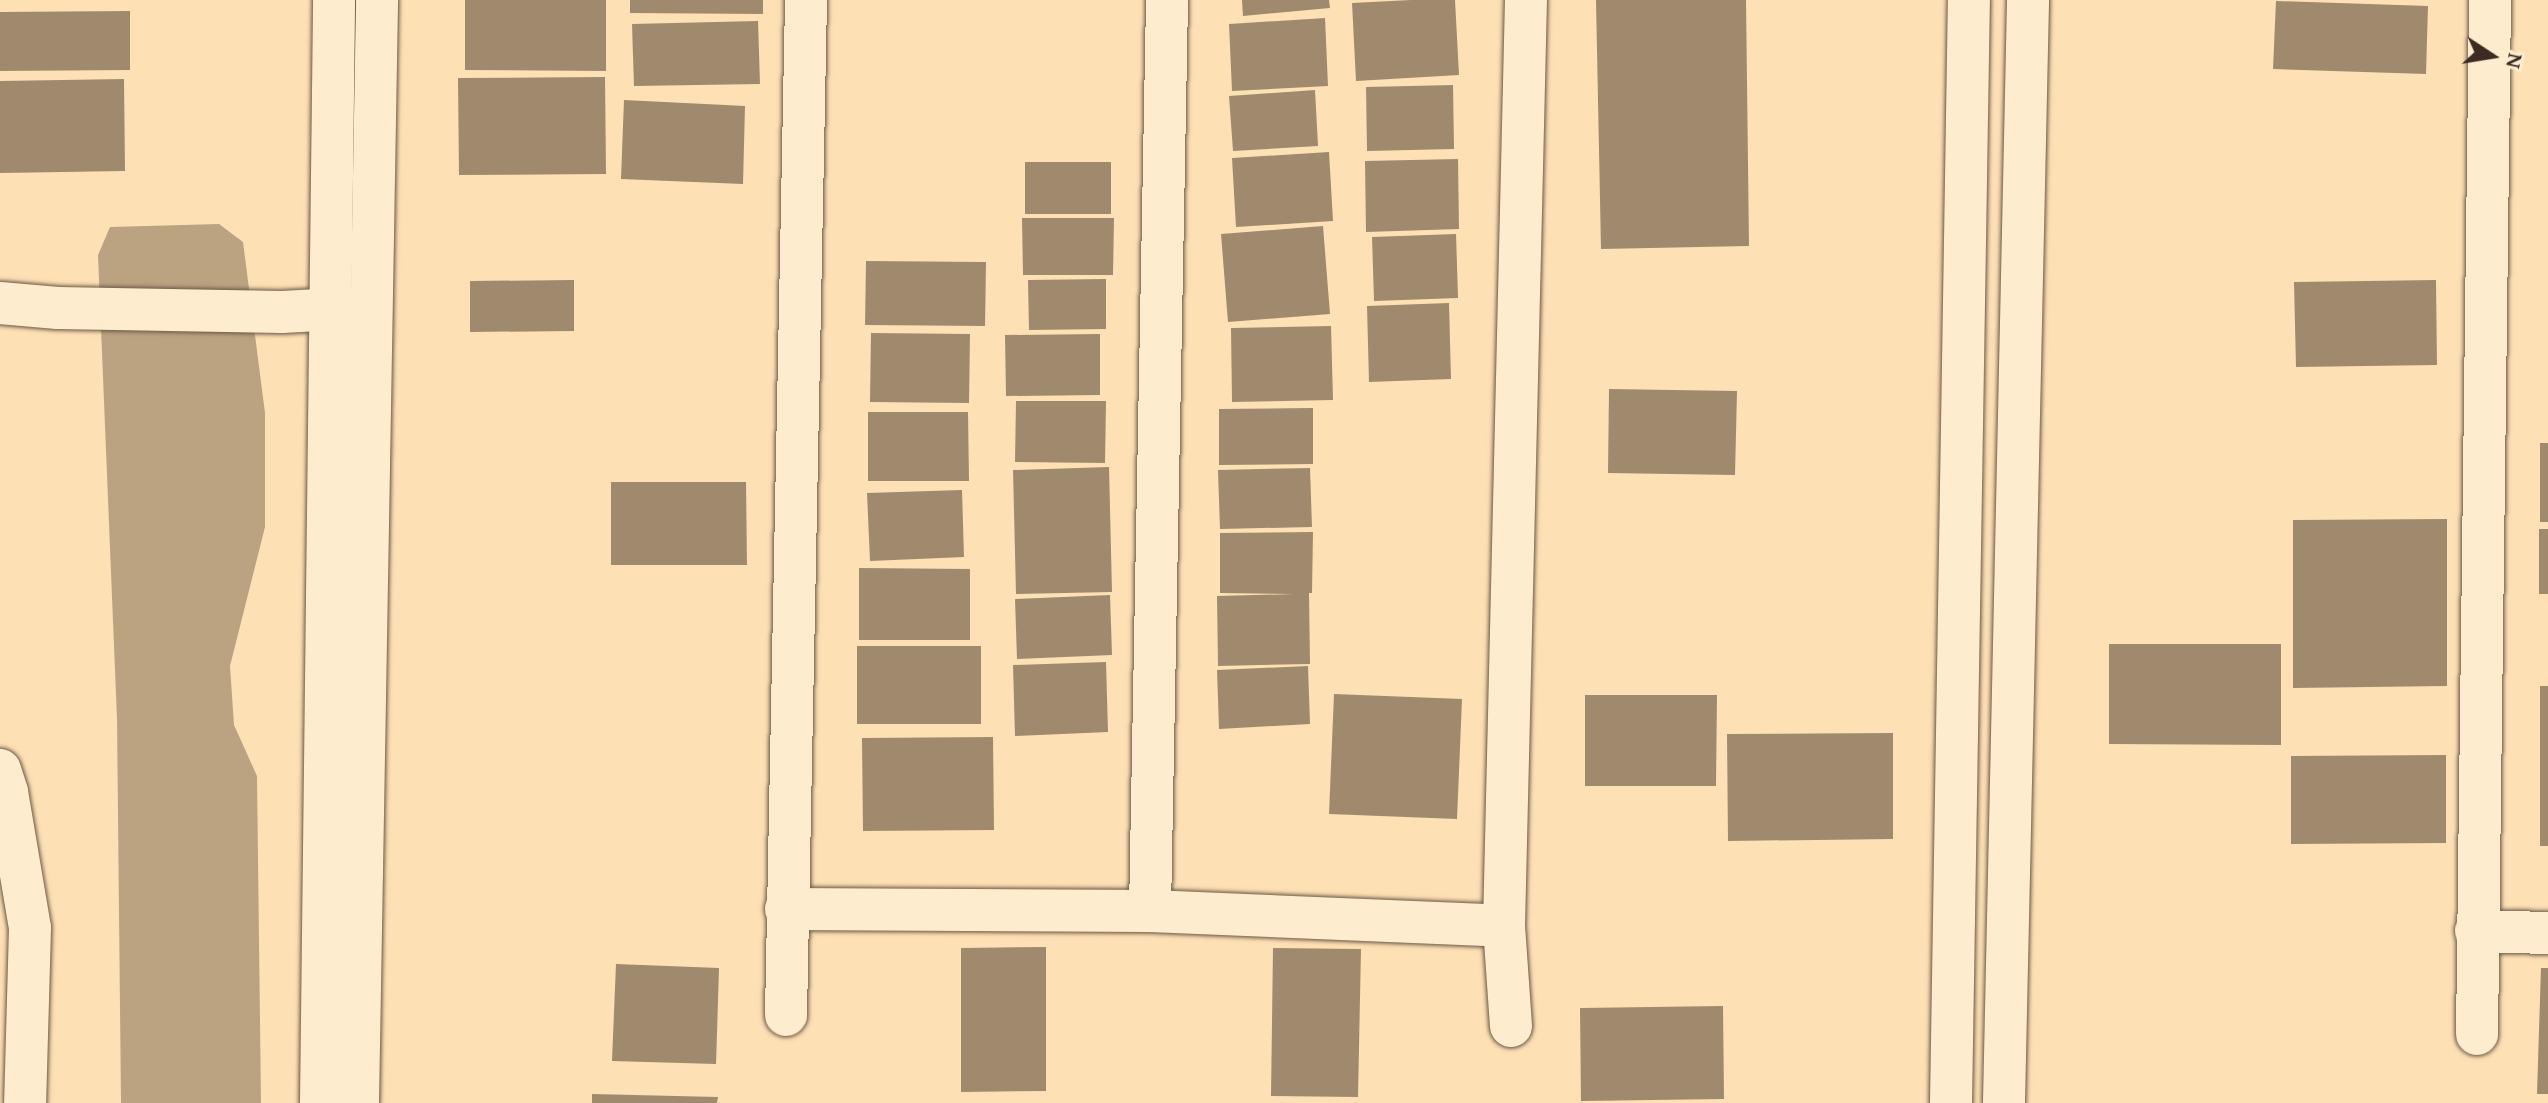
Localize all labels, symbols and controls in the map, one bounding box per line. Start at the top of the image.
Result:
north arrow [2452,16,2532,96]
text: N [2498,50,2533,72]

